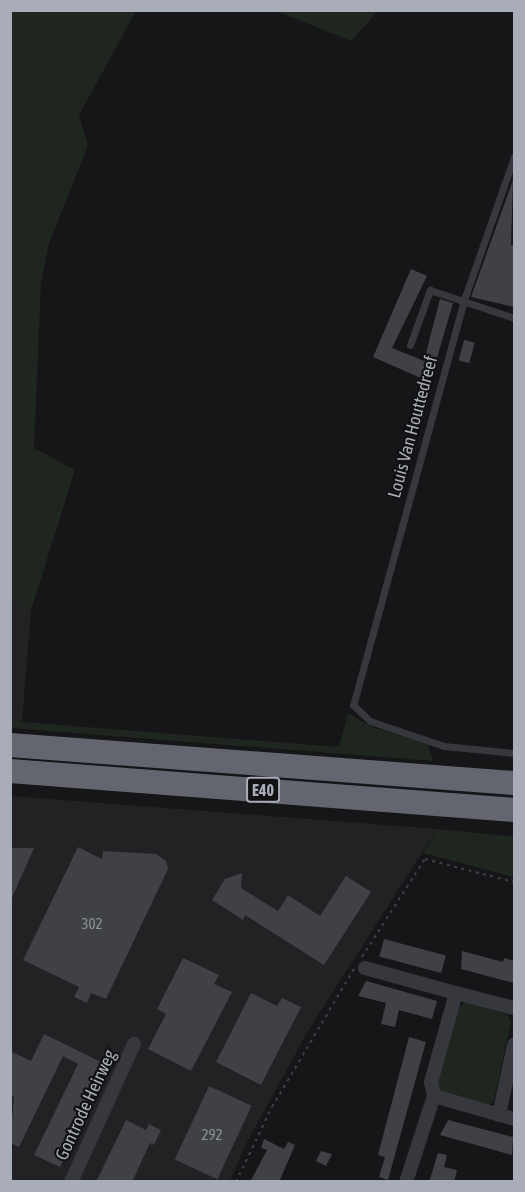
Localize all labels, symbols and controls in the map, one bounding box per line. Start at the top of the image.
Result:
street label: Louis Van Houttedreef [384,354,442,500]
road number: E40 [245,777,281,803]
house number: 302 [81,915,103,933]
street label: Gontrode Heirweg [51,1046,121,1164]
house number: 292 [201,1126,223,1144]

